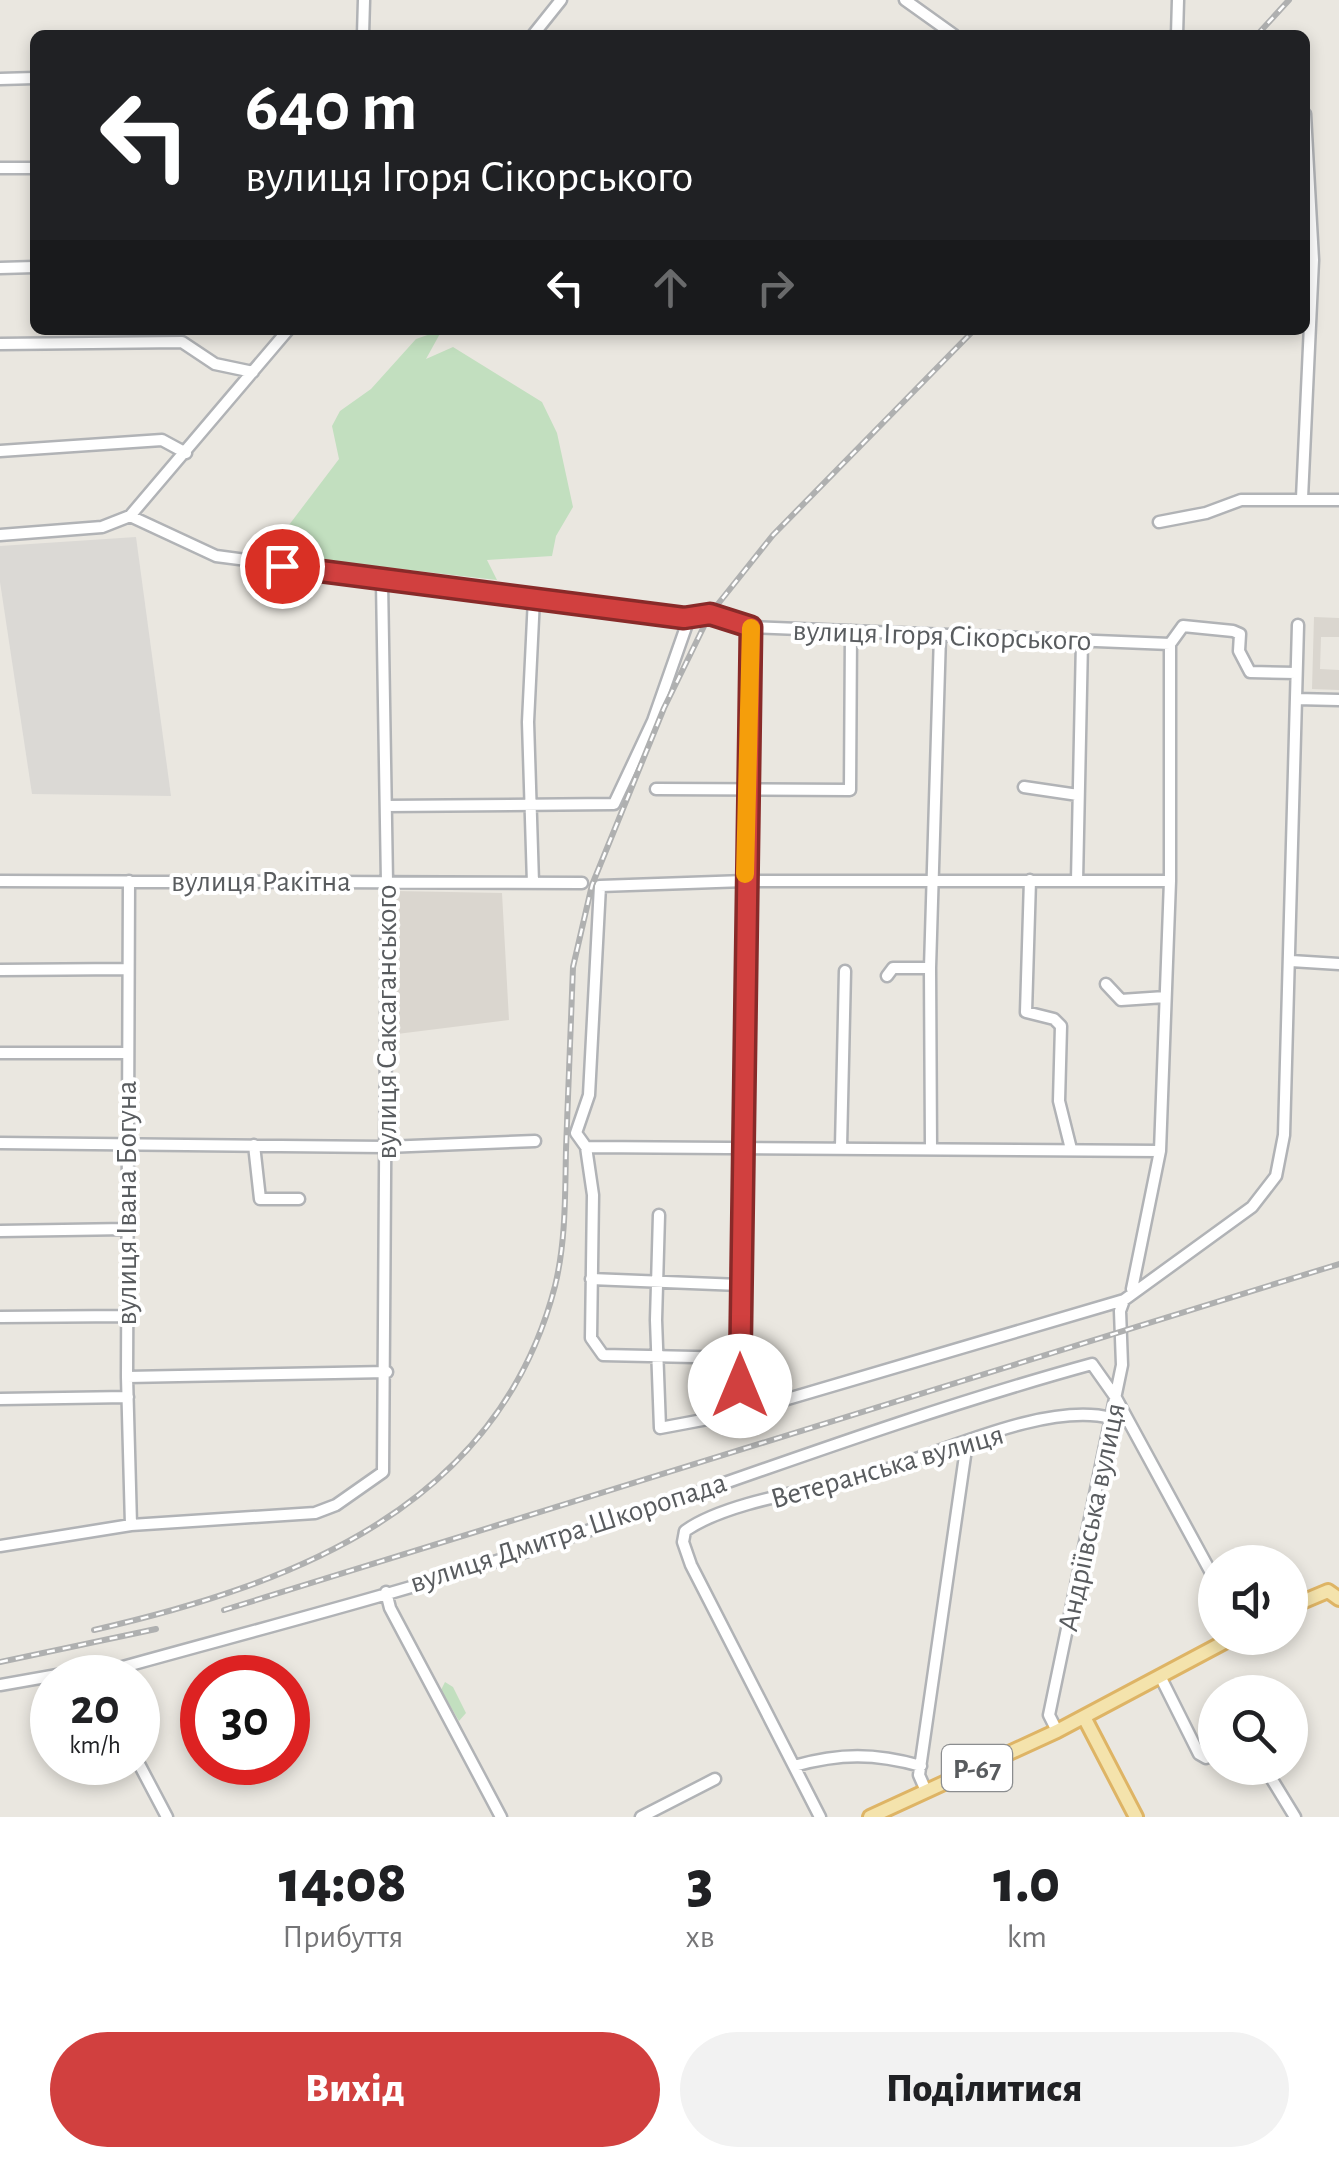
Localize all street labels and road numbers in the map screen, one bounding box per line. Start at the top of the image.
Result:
street label: вулиця Ігоря Сікорського [792,616,1092,656]
street label: вулиця Ракітна [171,867,351,897]
street label: вулиця Саксаганського [372,885,402,1159]
street label: вулиця Івана Богуна [112,1080,142,1326]
street label: Андріївська вулиця [1053,1400,1131,1634]
street label: Ветеранська вулиця [767,1419,1007,1515]
street label: вулиця Дмитра Шкоропада [406,1468,730,1598]
road number: Р-67 [942,1745,1012,1791]

